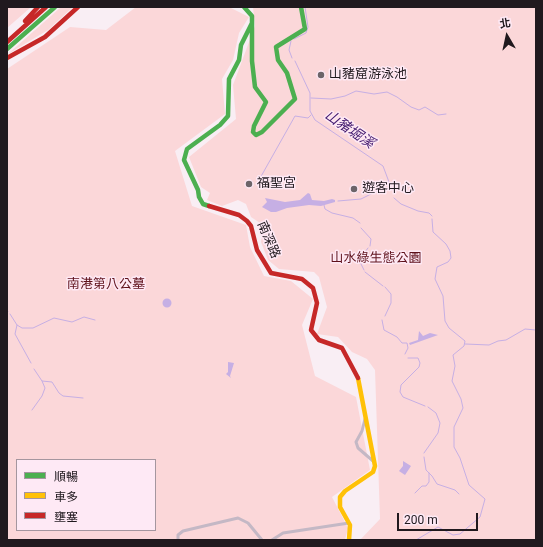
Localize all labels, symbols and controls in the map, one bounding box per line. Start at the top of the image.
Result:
north arrow [487,16,527,56]
text: 北 [499,16,511,31]
place label: 山豬窟游泳池 [329,67,407,83]
marker: 山豬窟游泳池 [316,70,326,80]
water label: 山豬堀溪 [321,107,377,153]
place label: 福聖宮 [257,176,296,192]
marker: 福聖宮 [244,179,254,189]
place label: 遊客中心 [362,181,414,197]
marker: 遊客中心 [349,184,359,194]
street label: 南深路 [253,219,283,261]
park label: 山水綠生態公園 [331,251,421,267]
park label: 南港第八公墓 [67,277,145,293]
legend [16,459,156,531]
text: 順暢 [54,470,78,484]
text: 車多 [54,490,78,504]
scale bar [399,505,480,531]
text: 壅塞 [54,510,78,524]
text: 200 m [404,513,438,527]

